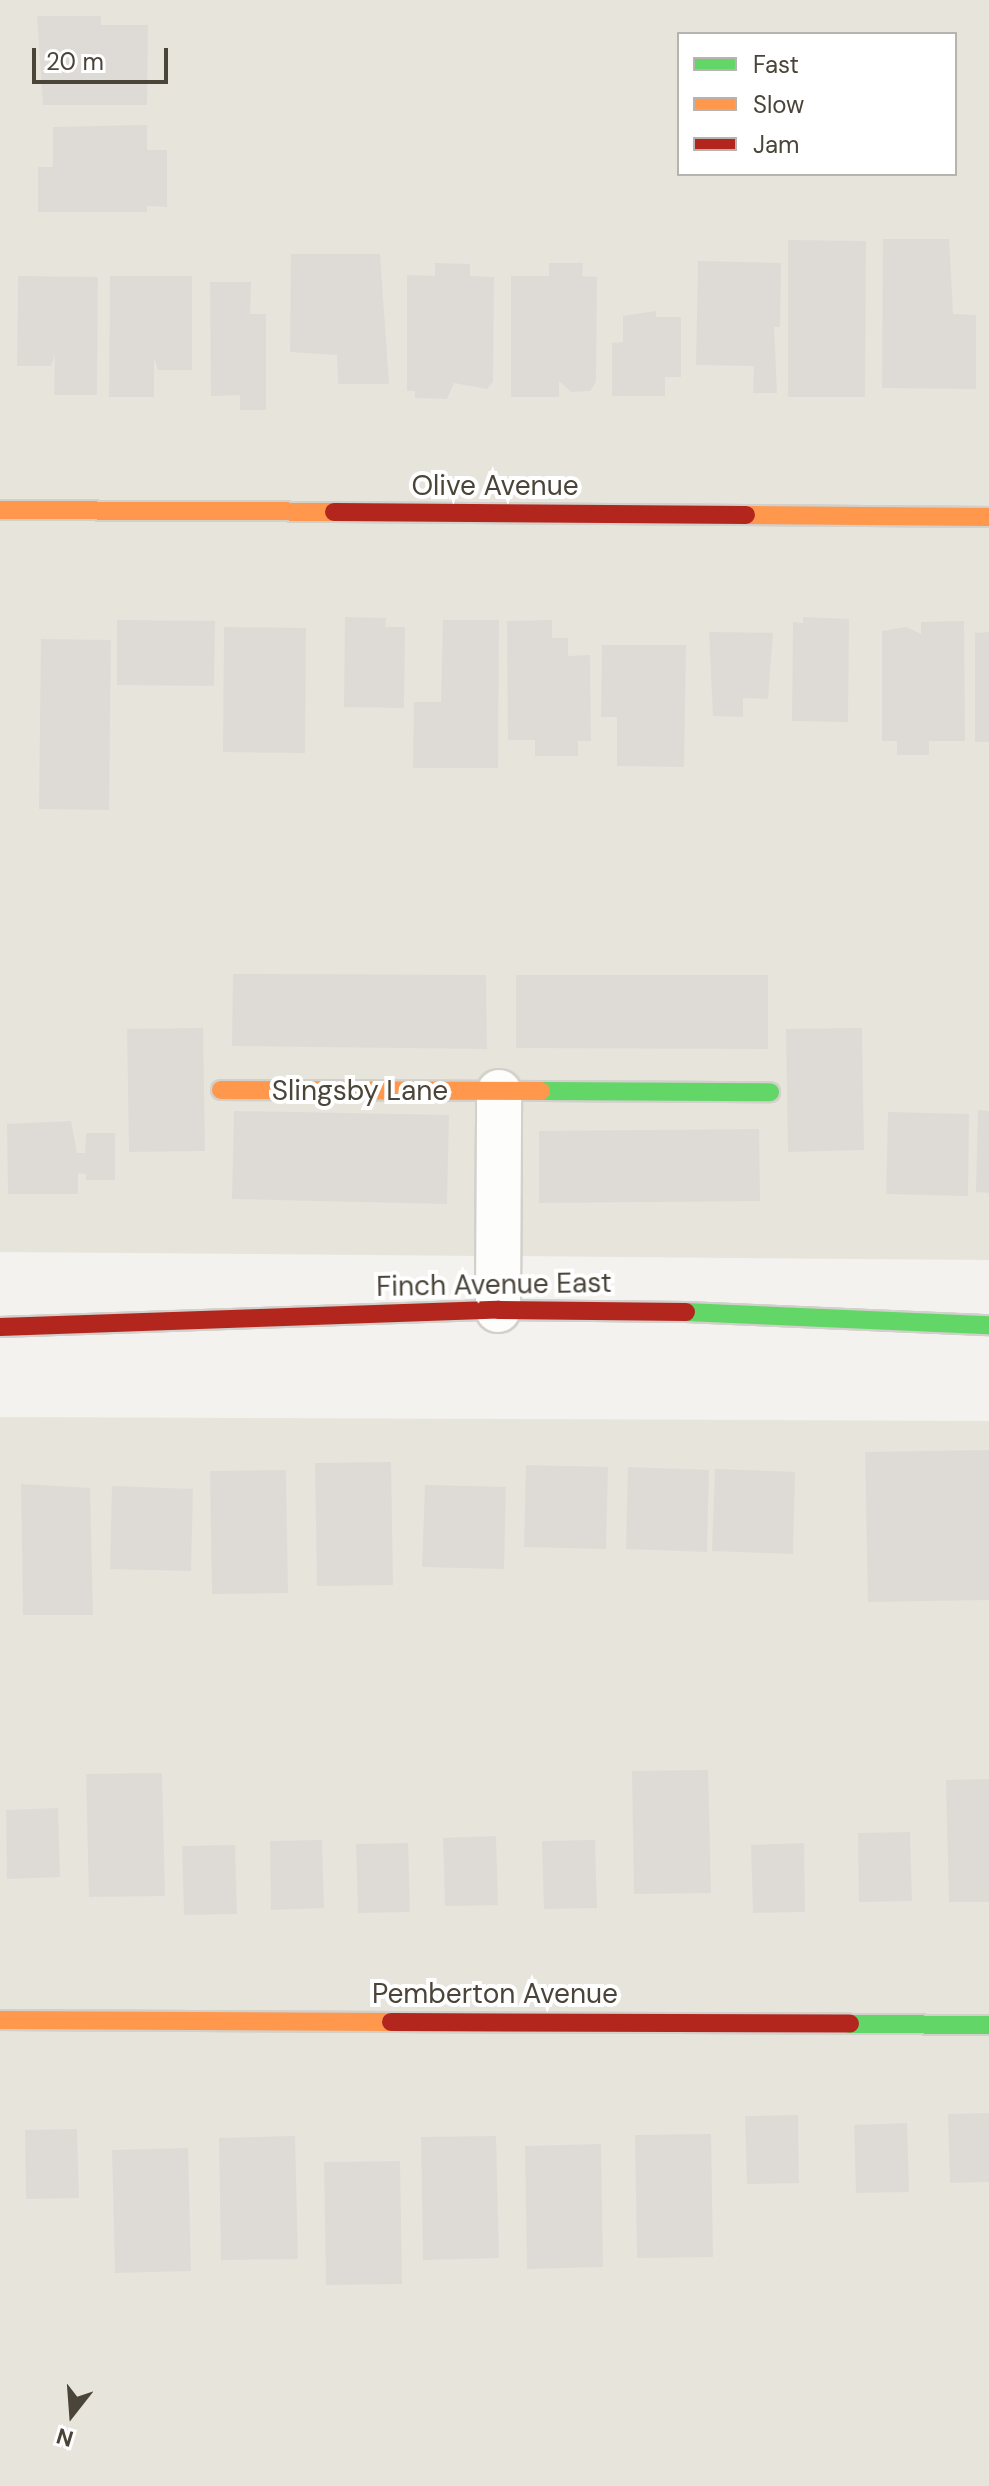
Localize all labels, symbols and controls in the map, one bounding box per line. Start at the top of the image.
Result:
scale bar [36,32,172,82]
legend [677,32,957,176]
text: 20 m [46,46,104,77]
text: Fast [753,49,799,80]
text: Slow [753,89,804,120]
text: Jam [753,129,799,160]
street label: Olive Avenue [411,469,579,503]
street label: Slingsby Lane [272,1074,448,1108]
street label: Finch Avenue East [376,1266,612,1304]
street label: Pemberton Avenue [372,1977,618,2011]
north arrow [32,2374,112,2454]
text: N [53,2421,77,2454]

